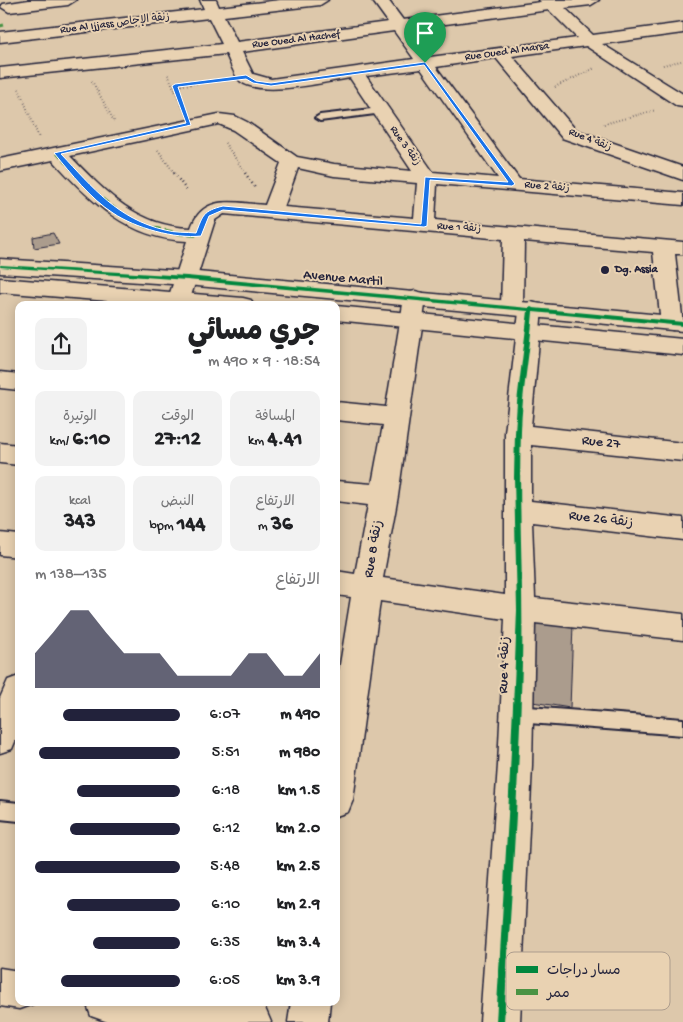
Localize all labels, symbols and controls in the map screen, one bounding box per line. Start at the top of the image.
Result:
street label: Rue Al Ijjass زنقة الإجاص [59,10,170,37]
pin [404,12,446,63]
icon: arrive [411,19,439,47]
street label: Rue Oued Al Hachef [251,27,342,51]
street label: Rue Oued Al Marsa [464,40,551,64]
street label: Rue 3 زنقة [387,124,423,168]
street label: Rue 4 زنقة [567,126,613,154]
street label: Rue 2 زنقة [524,179,570,195]
street label: Rue 1 زنقة [436,220,482,236]
marker: Dg. Assia [599,264,611,276]
place label: Dg. Assia [614,264,658,277]
street label: Avenue Martil [303,267,383,291]
text: جري مسائي [188,317,320,350]
button: share [35,318,87,370]
text: 18:54 · 9 × 490 m [208,353,320,372]
text: الوتيرة [63,409,97,426]
text: الوقت [161,409,194,426]
text: المسافة [255,409,295,426]
text: 6:10 [72,428,110,453]
text: 27:12 [154,428,201,453]
text: 4.41 [267,428,302,453]
text: /km [50,433,72,450]
text: km [248,433,267,450]
street label: Rue 27 [581,433,622,454]
text: kcal [69,493,91,510]
text: النبض [161,494,194,511]
text: الارتفاع [256,494,295,511]
street label: Rue 26 زنقة [568,508,634,532]
text: 343 [64,510,96,535]
text: 144 [177,513,205,538]
text: 36 [271,513,293,538]
text: bpm [150,518,177,535]
text: m [258,518,271,535]
street label: Rue 8 زنقة [361,519,387,579]
text: 135–138 m [35,566,107,585]
text: الارتفاع [275,572,320,591]
street label: Rue 4 زنقة [496,636,514,694]
text: 6:07 [209,706,240,725]
text: 490 m [280,706,320,725]
text: 5:51 [212,744,240,763]
text: 980 m [279,744,320,763]
text: 6:18 [212,782,240,801]
text: 1.5 km [278,782,320,801]
text: 6:12 [213,820,240,839]
text: 2.0 km [276,820,320,839]
text: 5:48 [210,858,240,877]
text: 2.5 km [276,858,320,877]
text: 6:10 [211,896,240,915]
text: 2.9 km [277,896,320,915]
text: 6:35 [210,934,240,953]
text: 3.4 km [277,934,320,953]
legend [506,952,670,1010]
text: مسار دراجات [547,963,621,980]
text: 6:05 [209,972,240,991]
text: 3.9 km [276,972,320,991]
text: ممر [546,986,570,1003]

